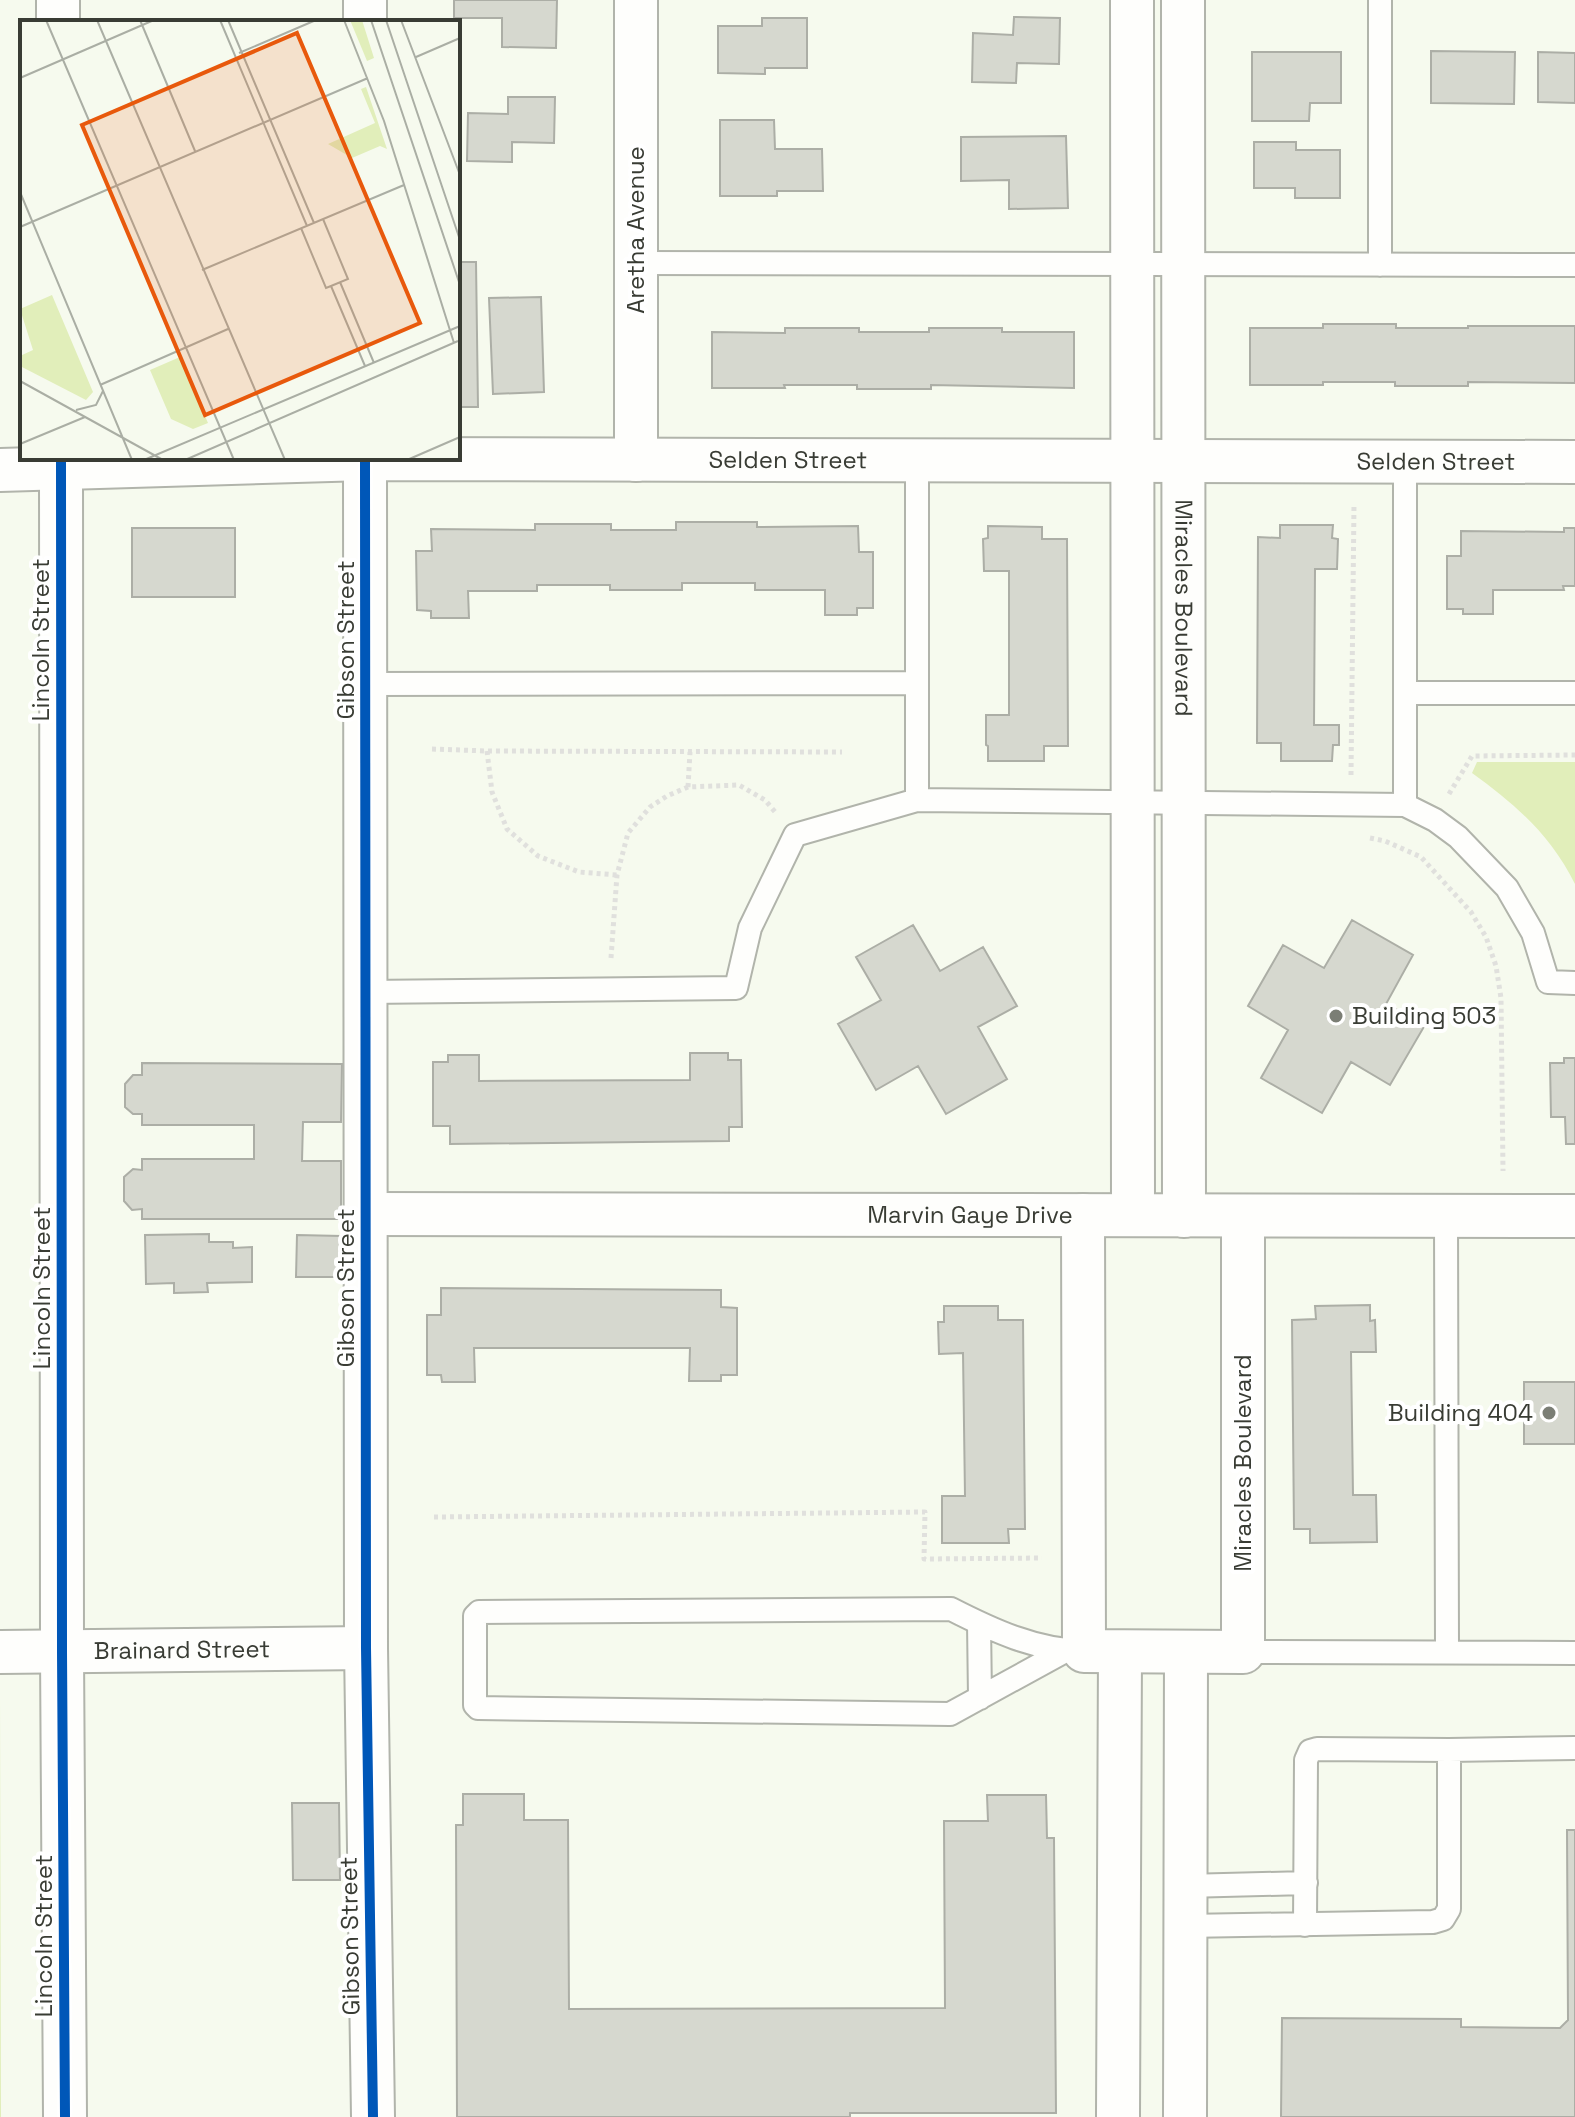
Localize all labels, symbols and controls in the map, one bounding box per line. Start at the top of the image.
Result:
inset map [20,20,460,460]
street label: Aretha Avenue [620,146,651,314]
street label: Selden Street [708,444,867,475]
street label: Selden Street [1356,445,1515,477]
street label: Miracles Boulevard [1168,499,1200,717]
street label: Lincoln Street [25,559,56,721]
street label: Gibson Street [330,561,361,719]
place label: Building 503 [1352,1000,1496,1031]
marker: Building 503 [1327,1007,1345,1025]
street label: Marvin Gaye Drive [867,1199,1073,1230]
street label: Lincoln Street [26,1207,57,1369]
street label: Gibson Street [330,1209,361,1367]
street label: Miracles Boulevard [1227,1354,1258,1572]
place label: Building 404 [1388,1397,1533,1428]
marker: Building 404 [1540,1404,1558,1422]
street label: Brainard Street [94,1633,270,1666]
street label: Lincoln Street [28,1855,59,2017]
street label: Gibson Street [333,1856,366,2016]

